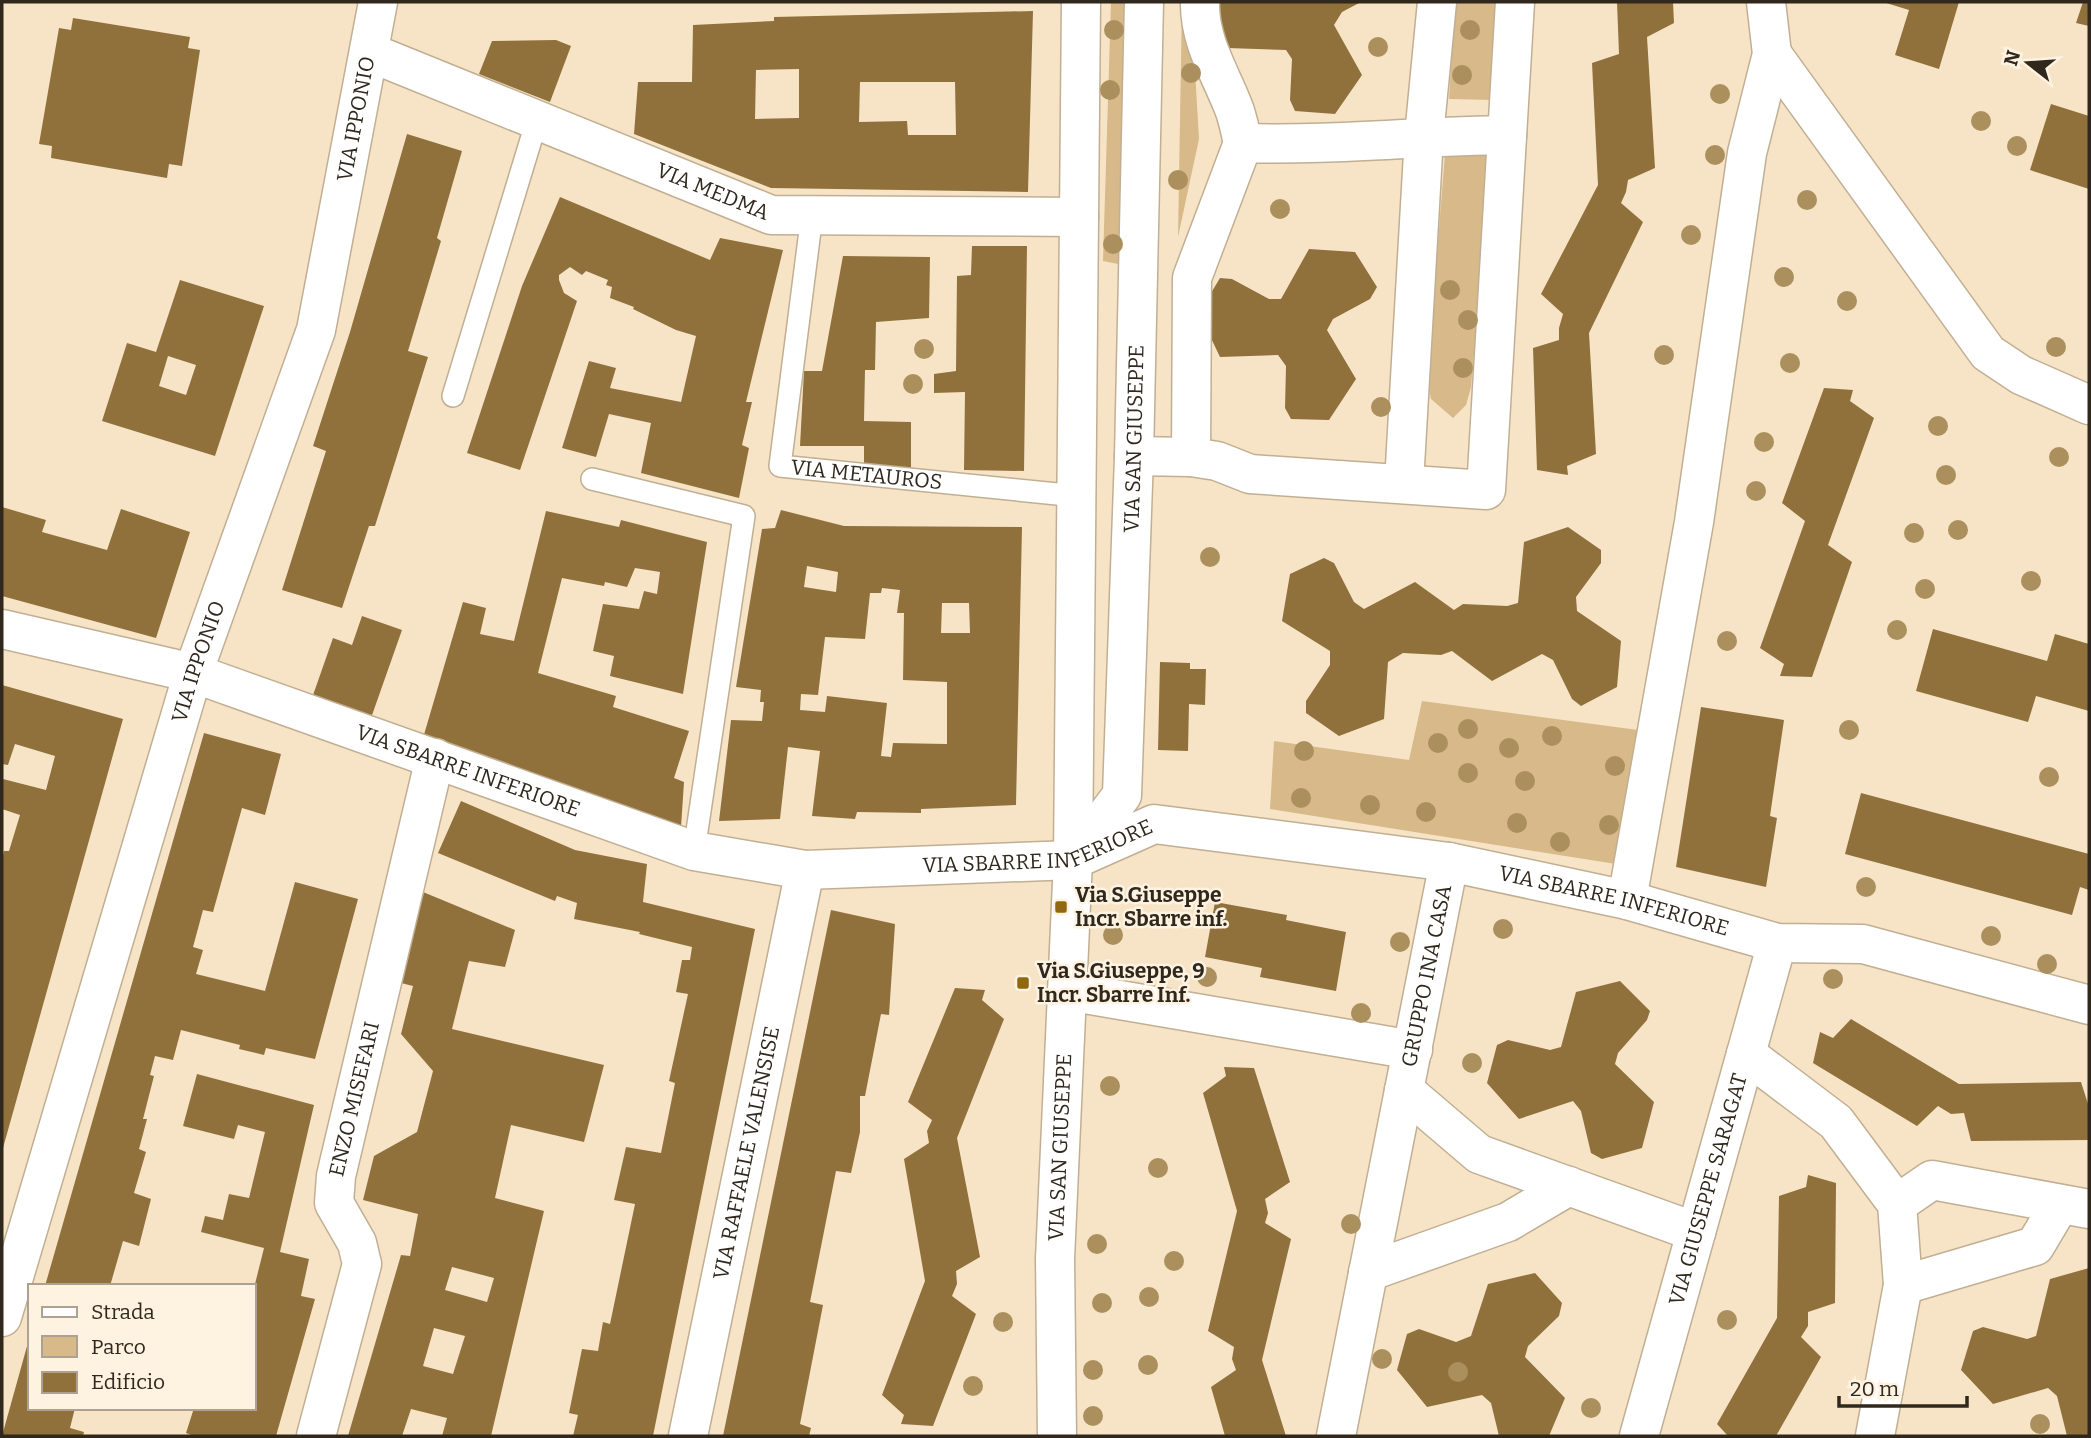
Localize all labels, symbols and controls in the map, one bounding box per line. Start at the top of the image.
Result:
north arrow [1993,28,2063,98]
text: N [1999,47,2025,69]
street label: VIA IPPONIO [331,54,380,184]
street label: VIA MEDMA [652,157,773,226]
street label: VIA SAN GIUSEPPE [1118,344,1149,533]
street label: VIA METAUROS [790,454,944,495]
street label: VIA IPPONIO [166,597,231,726]
street label: VIA SBARRE INFERIORE [352,719,584,823]
street label: VIA SBARRE INFERIORE [922,813,1157,879]
street label: VIA SBARRE INFERIORE [1496,860,1732,942]
place label: Via S.Giuseppe Incr. Sbarre inf. [1075,882,1227,932]
street label: GRUPPO INA CASA [1396,882,1457,1069]
marker: Via S.Giuseppe Incr. Sbarre inf. [1053,899,1069,915]
place label: Via S.Giuseppe, 9 Incr. Sbarre Inf. [1037,958,1205,1008]
marker: Via S.Giuseppe, 9 Incr. Sbarre Inf. [1015,975,1031,991]
street label: ENZO MISEFARI [323,1019,385,1179]
street label: VIA RAFFAELE VALENSISE [708,1024,785,1282]
street label: VIA SAN GIUSEPPE [1043,1053,1077,1241]
street label: VIA GIUSEPPE SARAGAT [1663,1071,1753,1308]
legend [28,1284,256,1410]
text: Strada [91,1299,155,1325]
text: Parco [91,1334,146,1360]
scale bar [1839,1364,1967,1408]
text: Edificio [91,1369,165,1395]
text: 20 m [1850,1376,1899,1402]

